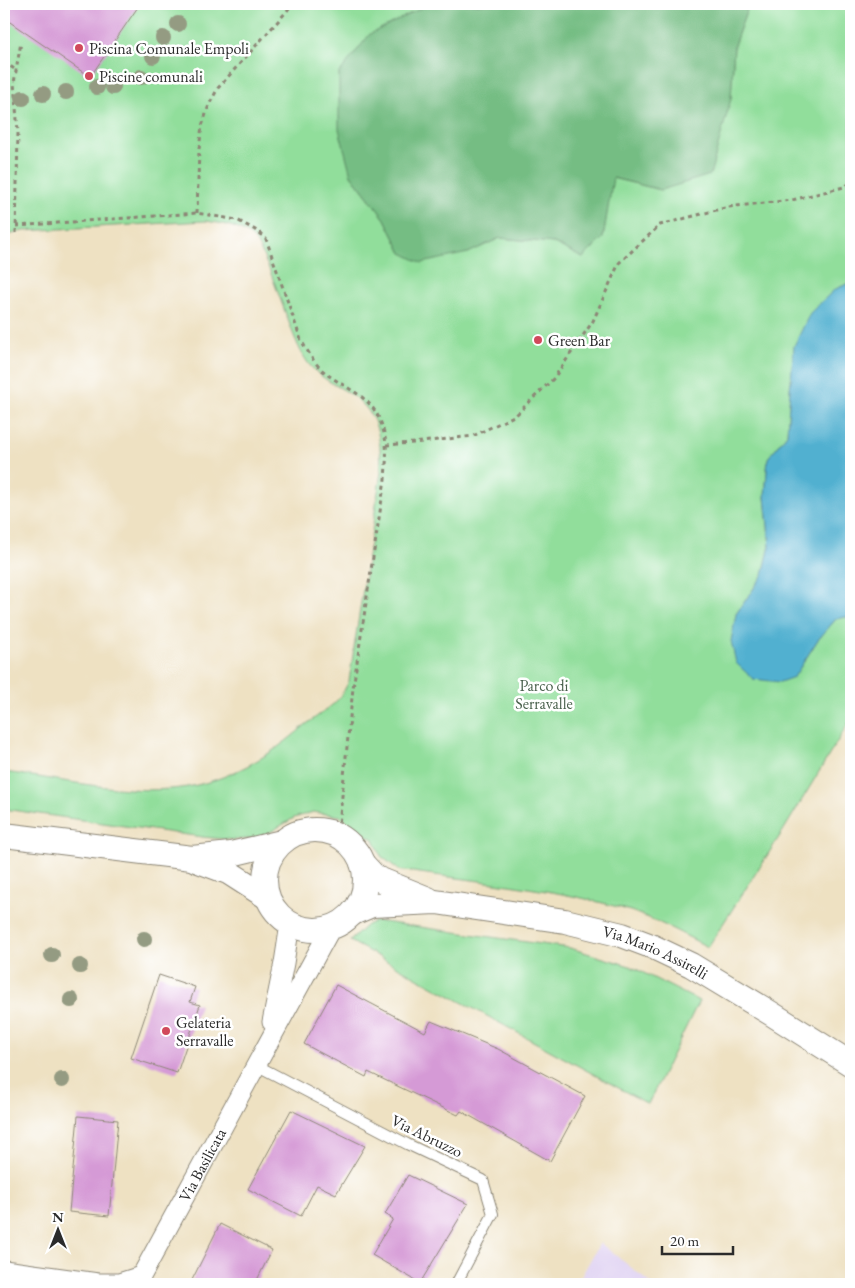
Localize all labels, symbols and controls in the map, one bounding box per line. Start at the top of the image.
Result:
place label: Piscina Comunale Empoli [89,38,249,59]
marker: Piscina Comunale Empoli [73,42,85,54]
place label: Piscine comunali [99,66,203,87]
marker: Piscine comunali [83,70,95,82]
place label: Green Bar [548,330,611,351]
marker: Green Bar [532,334,544,346]
park label: Parco di Serravalle [515,675,573,714]
street label: Via Mario Assirelli [601,920,712,984]
place label: Gelateria Serravalle [176,1012,234,1051]
marker: Gelateria Serravalle [160,1025,172,1037]
street label: Via Abruzzo [388,1110,466,1162]
street label: Via Basilicata [174,1124,231,1205]
north arrow [32,1206,82,1256]
text: N [52,1208,64,1226]
scale bar [662,1223,734,1255]
text: 20 m [670,1231,699,1250]

